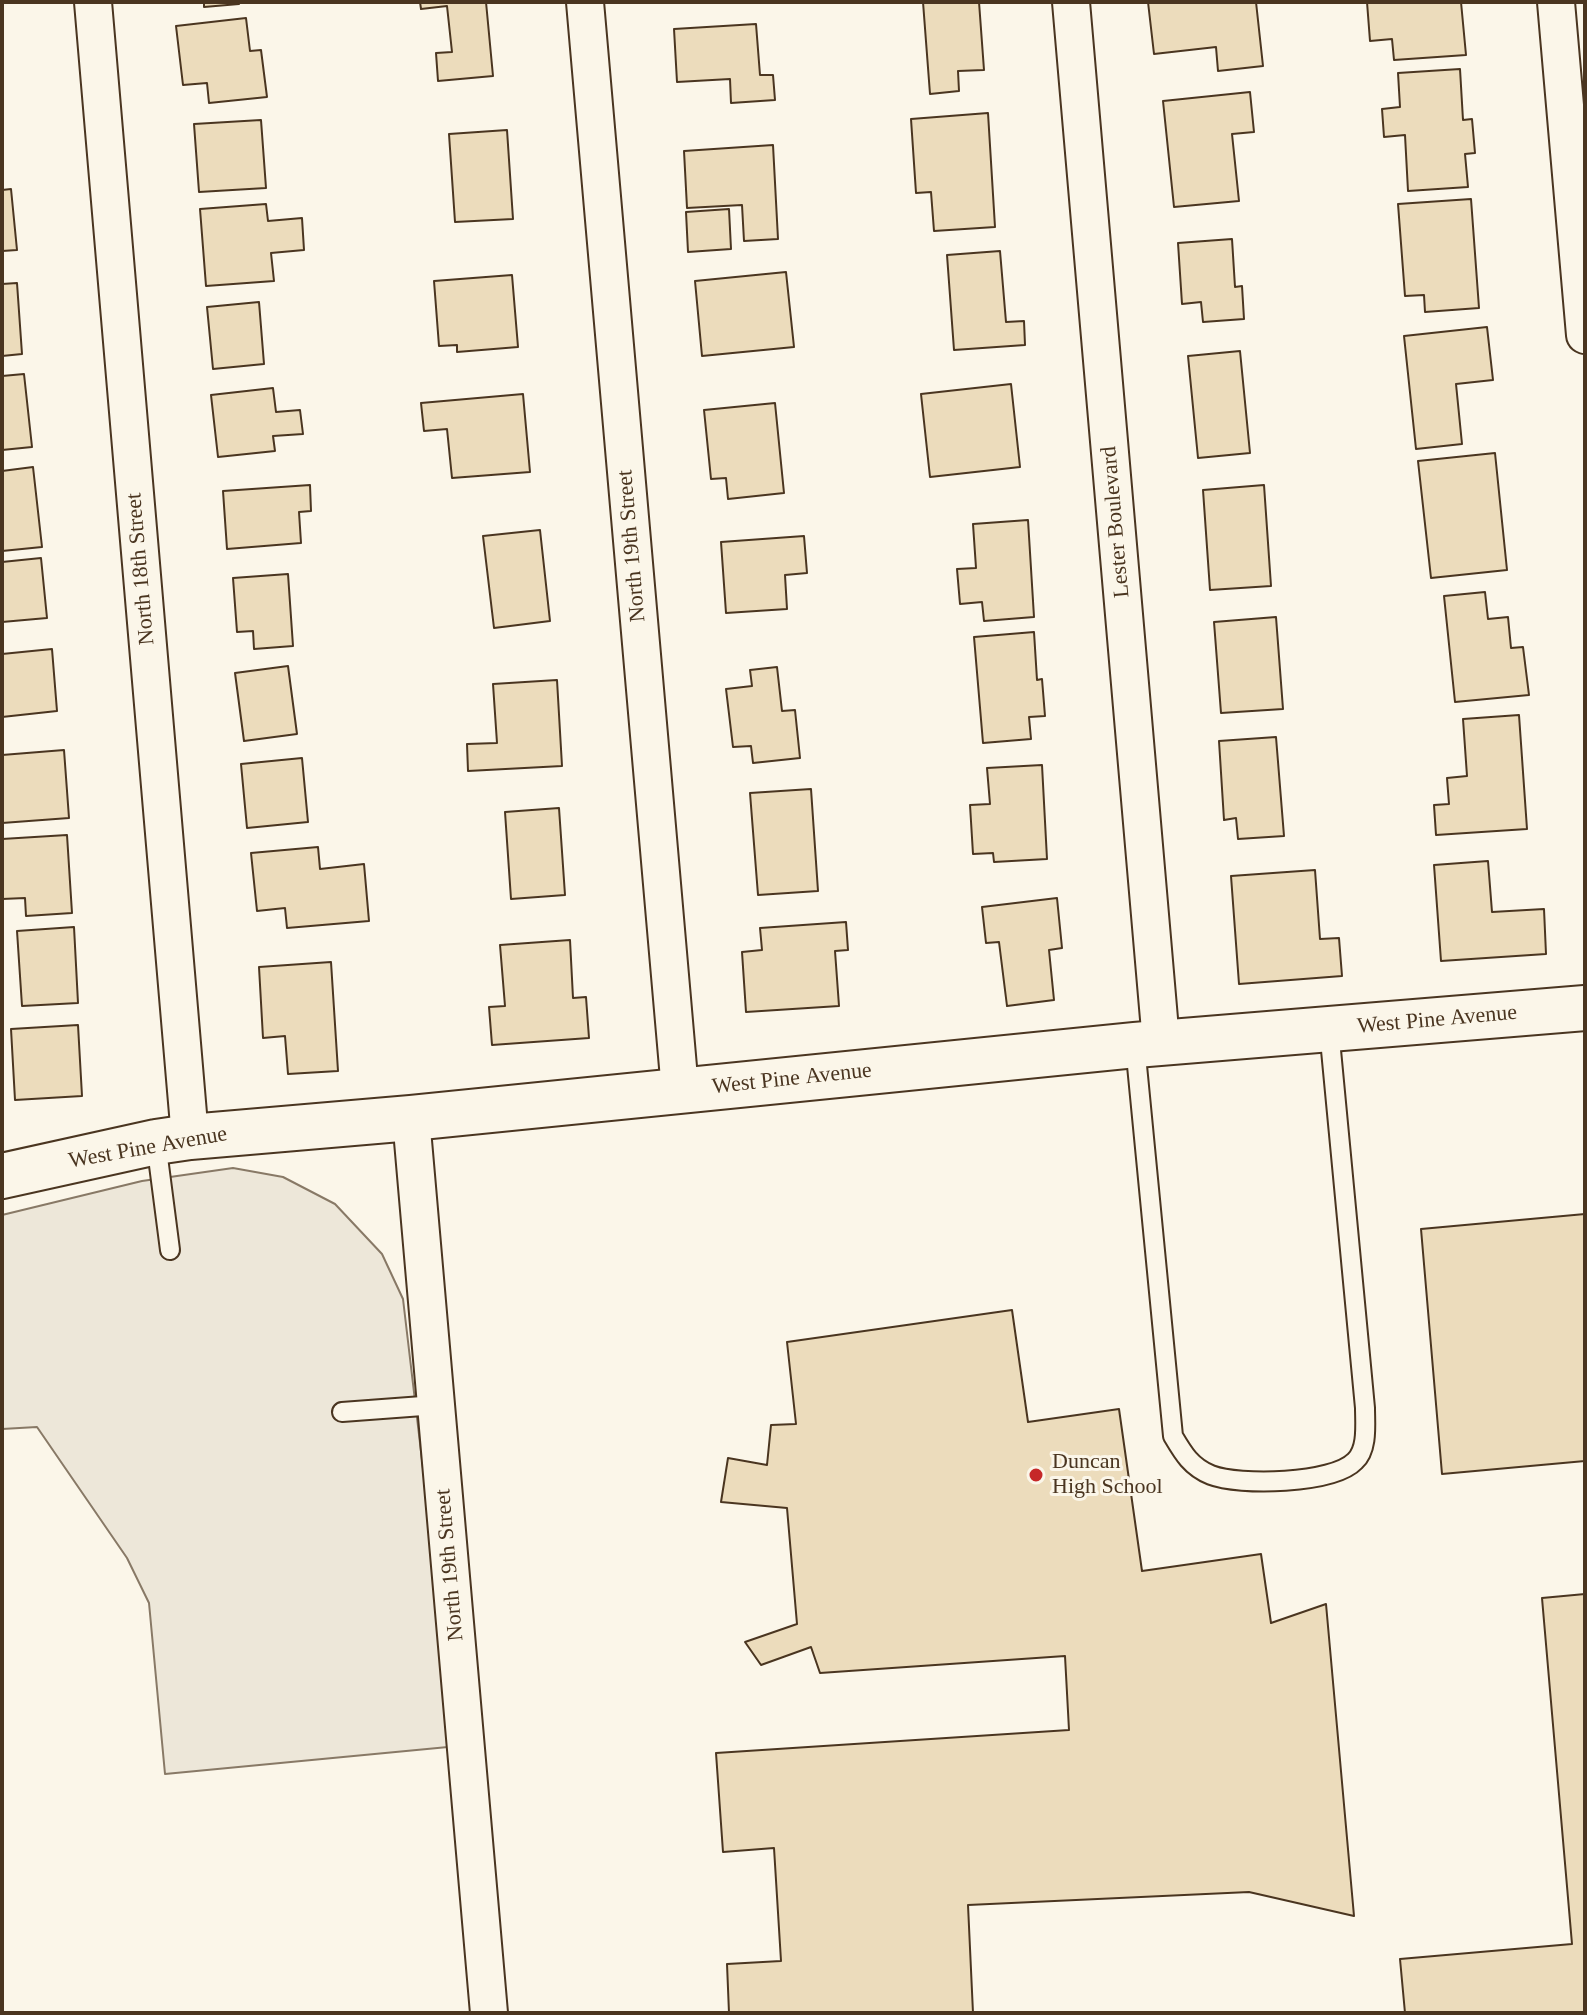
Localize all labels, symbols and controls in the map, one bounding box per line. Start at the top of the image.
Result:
street label: Lester Boulevard [1096,445,1136,599]
street label: North 19th Street [612,469,652,623]
street label: North 18th Street [121,492,161,646]
street label: West Pine Avenue [1356,1000,1518,1040]
street label: West Pine Avenue [711,1057,873,1101]
street label: West Pine Avenue [67,1121,229,1175]
place label: Duncan High School [1052,1449,1163,1500]
marker: Duncan High School [1027,1466,1045,1484]
street label: North 19th Street [430,1488,470,1642]

